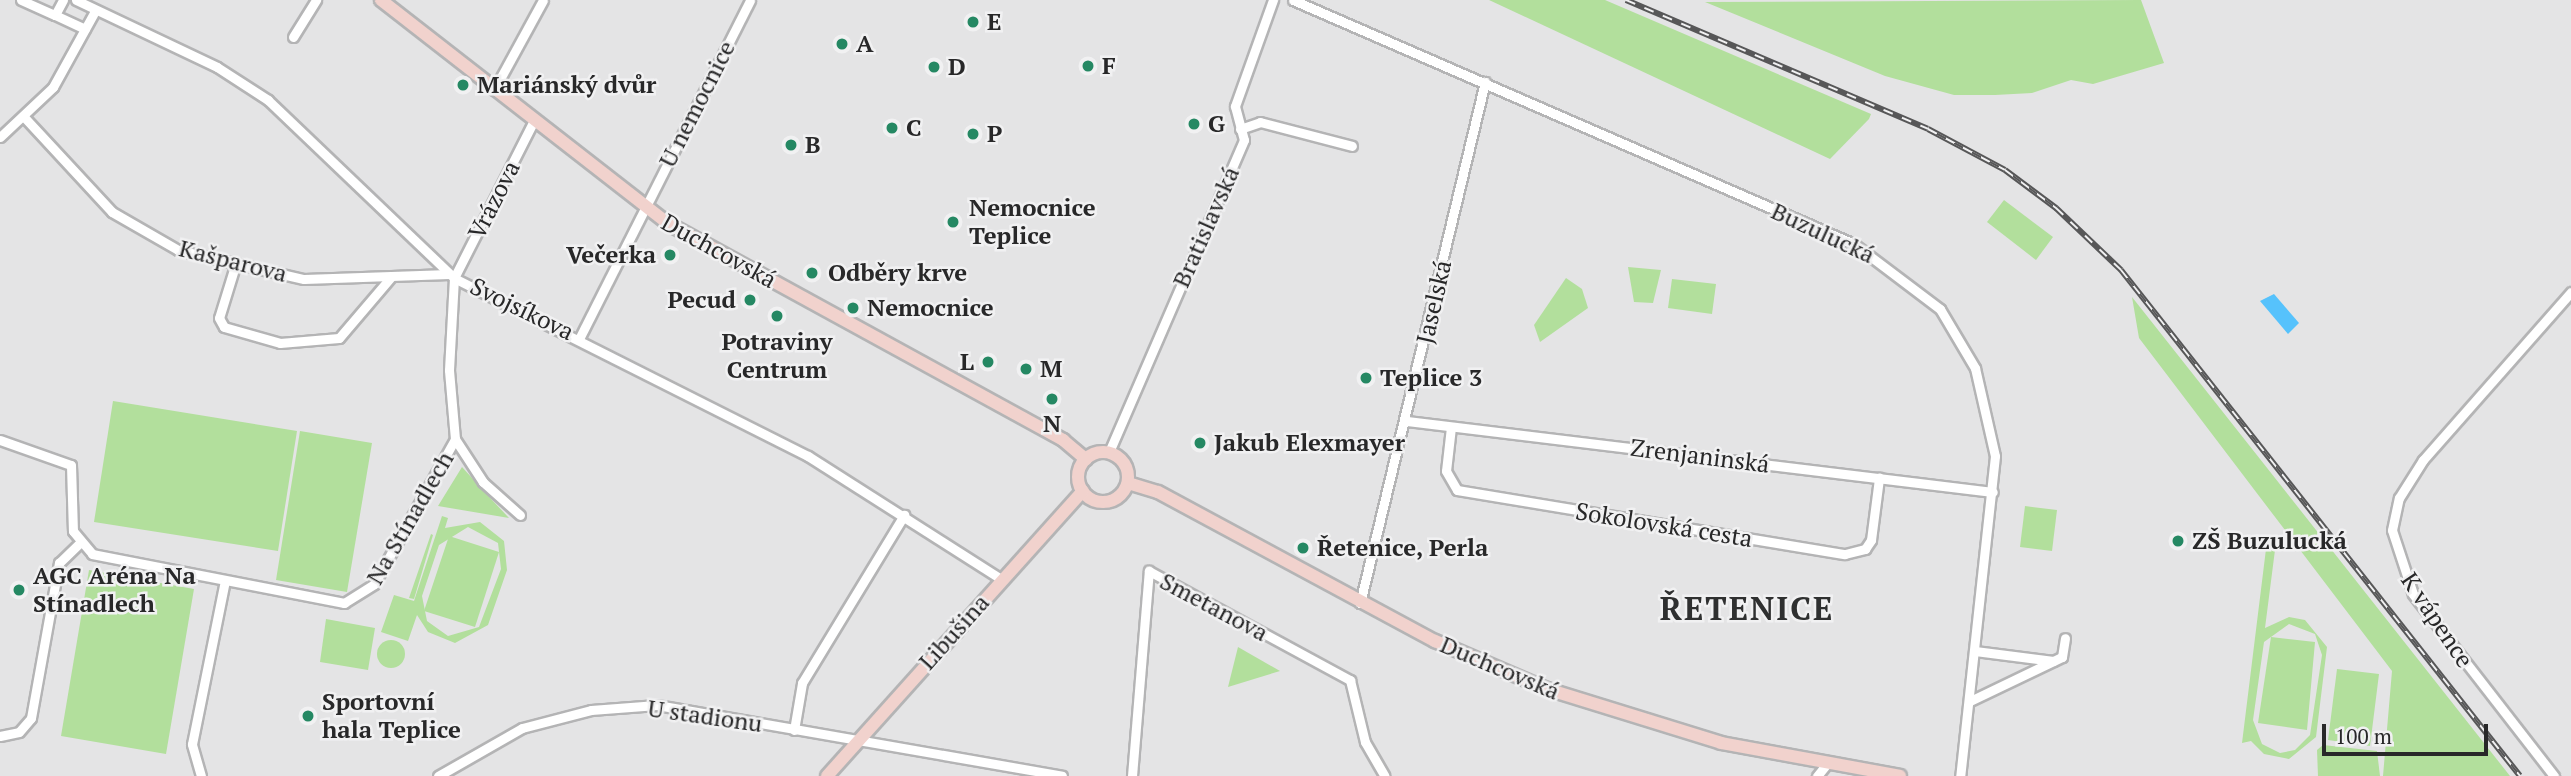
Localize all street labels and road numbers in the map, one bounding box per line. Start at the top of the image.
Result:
street label: U nemocnice [653,36,741,172]
street label: Vrázova [462,156,526,244]
street label: Bratislavská [1167,162,1245,292]
street label: Buzulucká [1767,197,1879,269]
street label: Duchcovská [657,208,781,294]
street label: Kašparova [176,234,290,288]
street label: Jaselská [1410,257,1458,347]
street label: Svojsíkova [466,272,578,346]
street label: Zrenjaninská [1629,433,1771,479]
street label: Na Stínadlech [360,446,460,590]
street label: Sokolovská cesta [1573,497,1755,553]
street label: Smetanova [1155,567,1273,647]
street label: K vápence [2395,567,2479,673]
street label: Libušina [913,588,995,676]
street label: Duchcovská [1436,630,1564,706]
street label: U stadionu [646,694,764,738]

